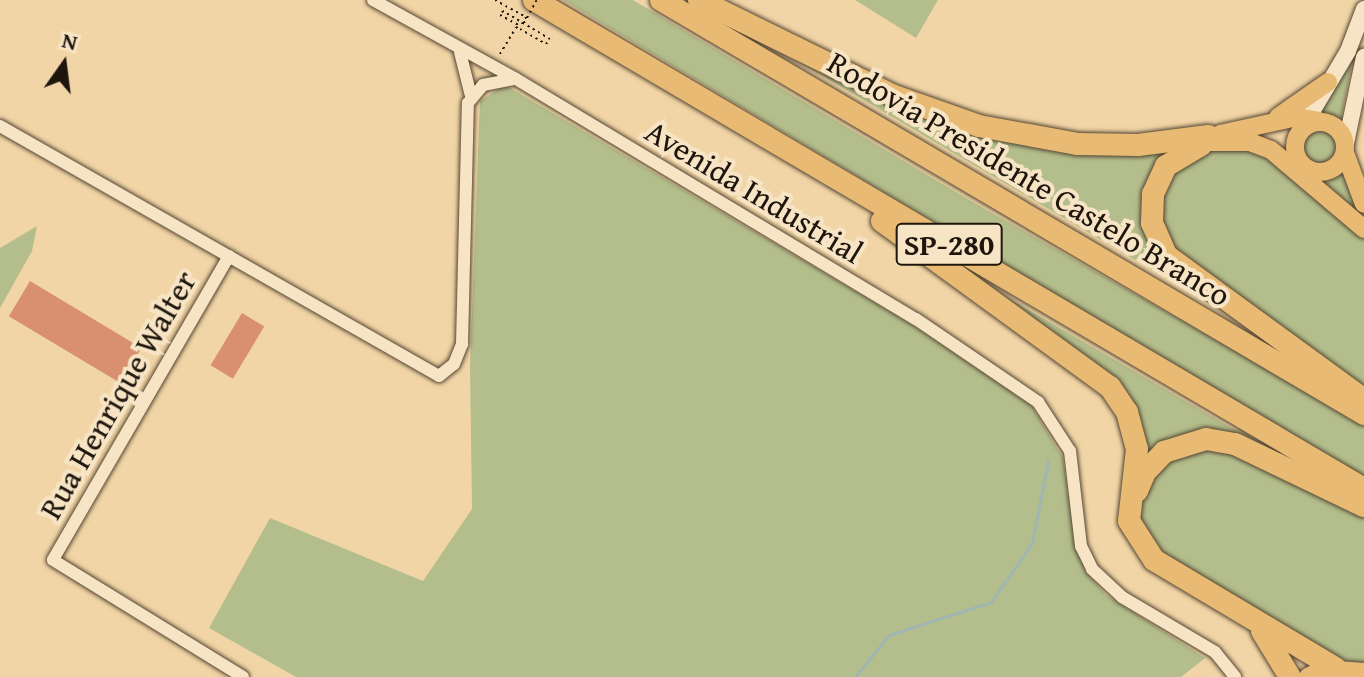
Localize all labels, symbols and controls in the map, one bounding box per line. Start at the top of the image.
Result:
text: N [59,23,81,58]
north arrow [24,24,104,104]
street label: Rodovia Presidente Castelo Branco [821,43,1237,315]
street label: Avenida Industrial [638,112,870,272]
road number: SP-280 [895,218,1003,270]
street label: Rua Henrique Walter [31,264,205,526]

